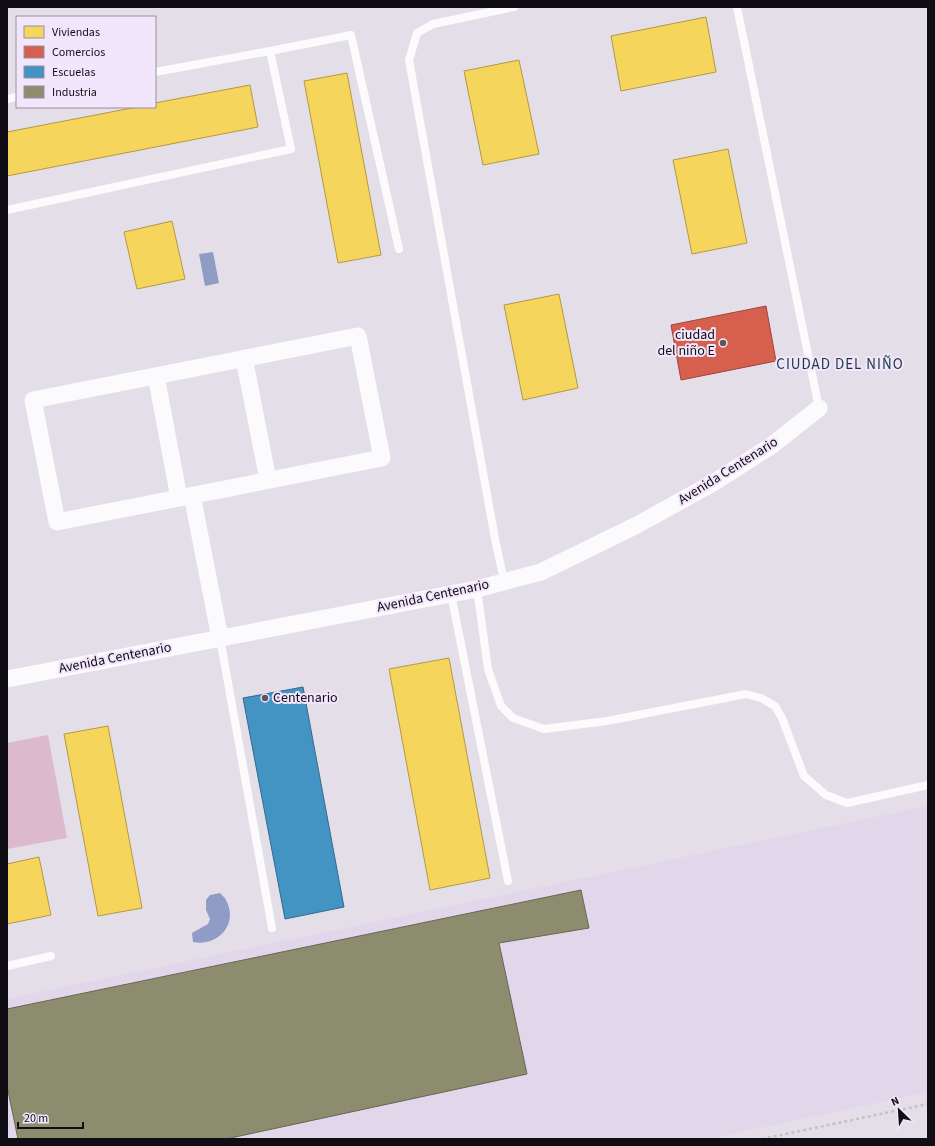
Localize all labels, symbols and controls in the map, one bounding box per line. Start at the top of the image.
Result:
legend [16,16,156,108]
text: Viviendas [52,24,100,41]
text: Comercios [52,44,105,61]
text: Escuelas [52,64,95,81]
text: Industria [52,84,97,101]
place label: ciudad del niño E [657,325,715,361]
marker: ciudad del niño E [718,338,728,348]
district label: CIUDAD DEL NIÑO [776,354,904,375]
street label: Avenida Centenario [674,432,782,510]
street label: Avenida Centenario [375,574,491,618]
street label: Avenida Centenario [57,637,173,679]
place label: Centenario [273,688,338,708]
marker: Centenario [260,693,270,703]
north arrow [879,1090,919,1130]
text: N [888,1093,901,1110]
scale bar [18,1104,83,1130]
text: 20 m [24,1110,48,1127]

